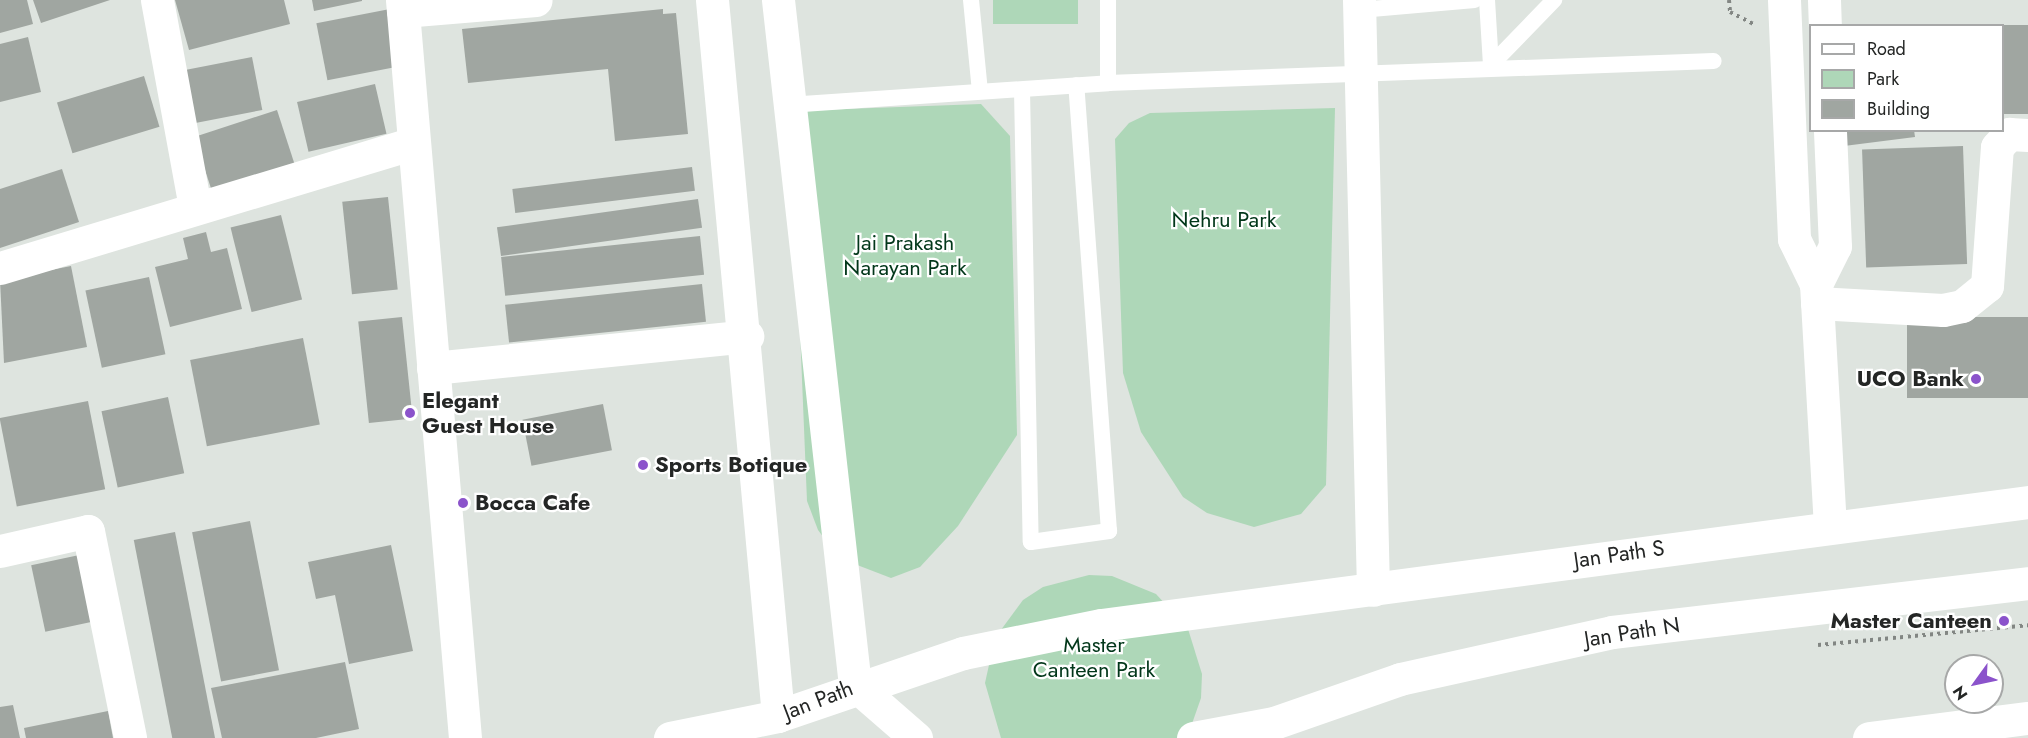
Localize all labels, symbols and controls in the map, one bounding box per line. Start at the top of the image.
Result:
legend [1809,24,2004,132]
text: Road [1867,36,1906,62]
text: Park [1867,66,1899,92]
text: Building [1867,96,1930,122]
park label: Nehru Park [1172,207,1276,233]
park label: Jai Prakash Narayan Park [843,229,967,280]
place label: UCO Bank [1857,366,1964,392]
marker: UCO Bank [1969,372,1983,386]
place label: Elegant Guest House [422,387,554,439]
marker: Elegant Guest House [403,406,417,420]
place label: Sports Botique [655,452,807,478]
marker: Sports Botique [636,458,650,472]
place label: Bocca Cafe [475,490,590,516]
marker: Bocca Cafe [456,496,470,510]
street label: Jan Path S [1572,535,1666,573]
place label: Master Canteen [1830,608,1992,634]
street label: Jan Path N [1582,611,1682,653]
marker: Master Canteen [1997,614,2011,628]
park label: Master Canteen Park [1033,631,1155,682]
north arrow [1944,654,2004,714]
street label: Jan Path [779,675,857,725]
text: N [1947,681,1973,705]

